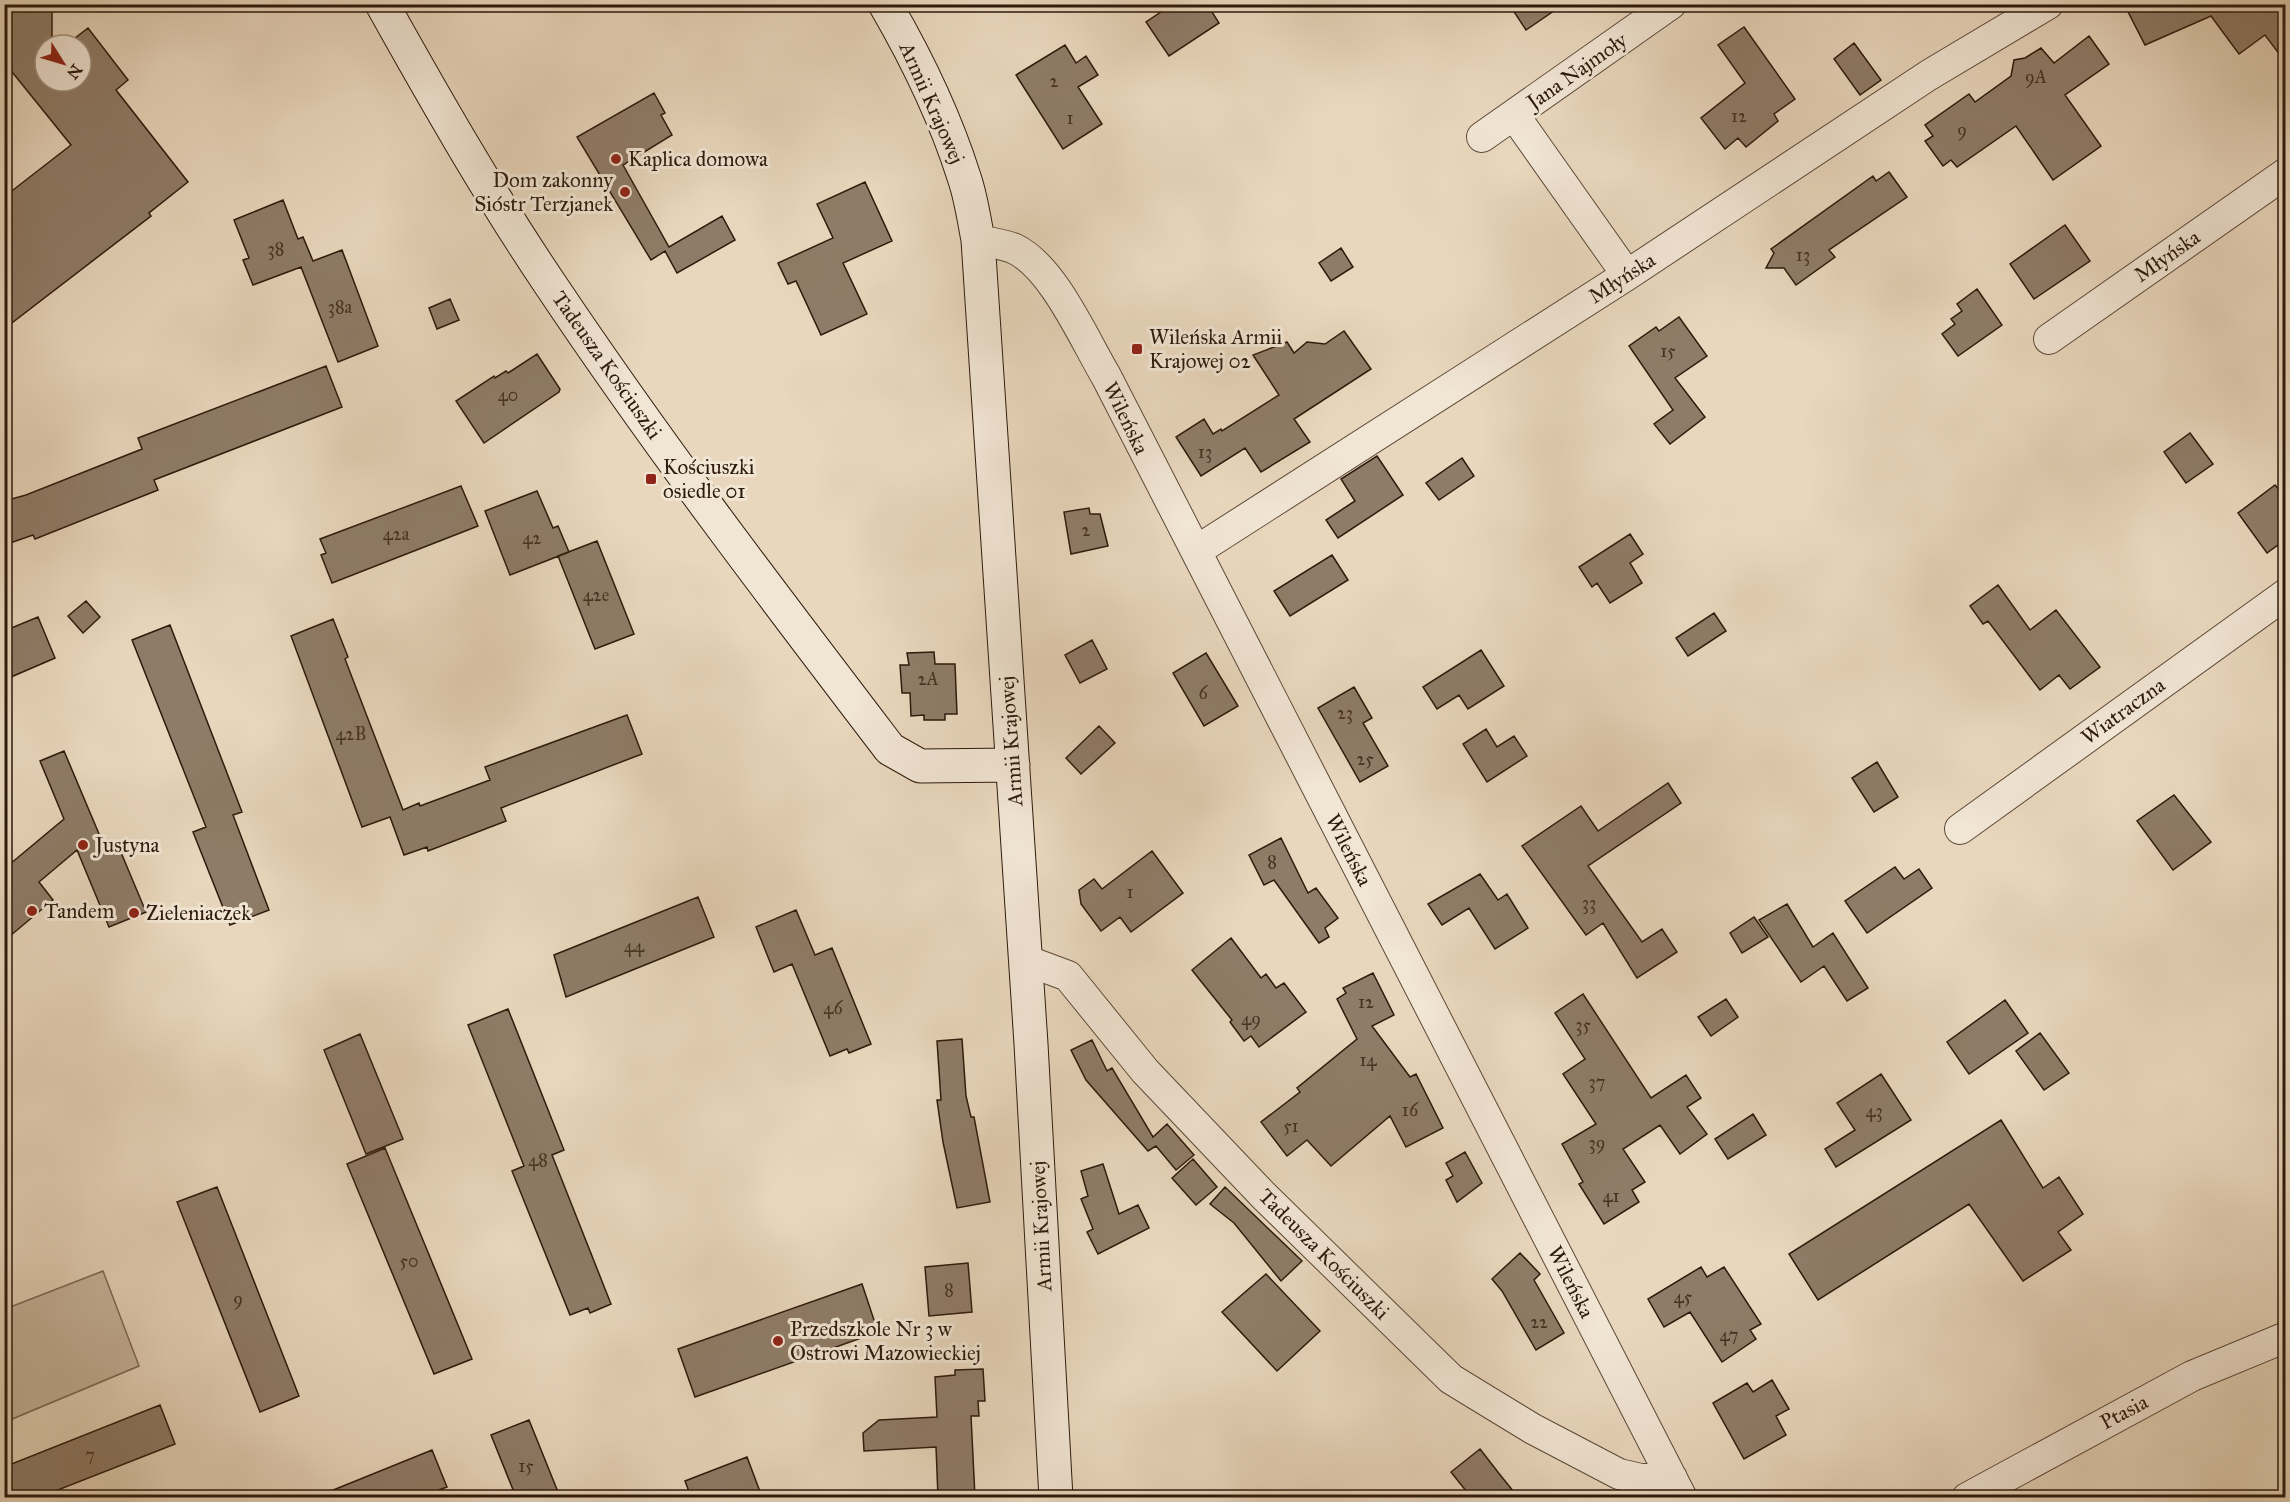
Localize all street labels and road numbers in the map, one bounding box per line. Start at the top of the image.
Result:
street label: Jana Najmoły [1520,26,1633,116]
street label: Armii Krajowej [893,37,970,168]
street label: Młyńska [2129,224,2205,288]
street label: Młyńska [1584,247,1660,309]
street label: Tadeusza Kościuszki [546,286,668,444]
street label: Wileńska [1097,377,1155,459]
street label: Wiatraczna [2076,672,2170,750]
street label: Armii Krajowej [993,675,1029,808]
street label: Wileńska [1320,810,1378,891]
street label: Armii Krajowej [1025,1160,1057,1293]
street label: Tadeusza Kościuszki [1253,1183,1395,1325]
street label: Wileńska [1542,1242,1600,1323]
street label: Ptasia [2096,1389,2153,1435]

